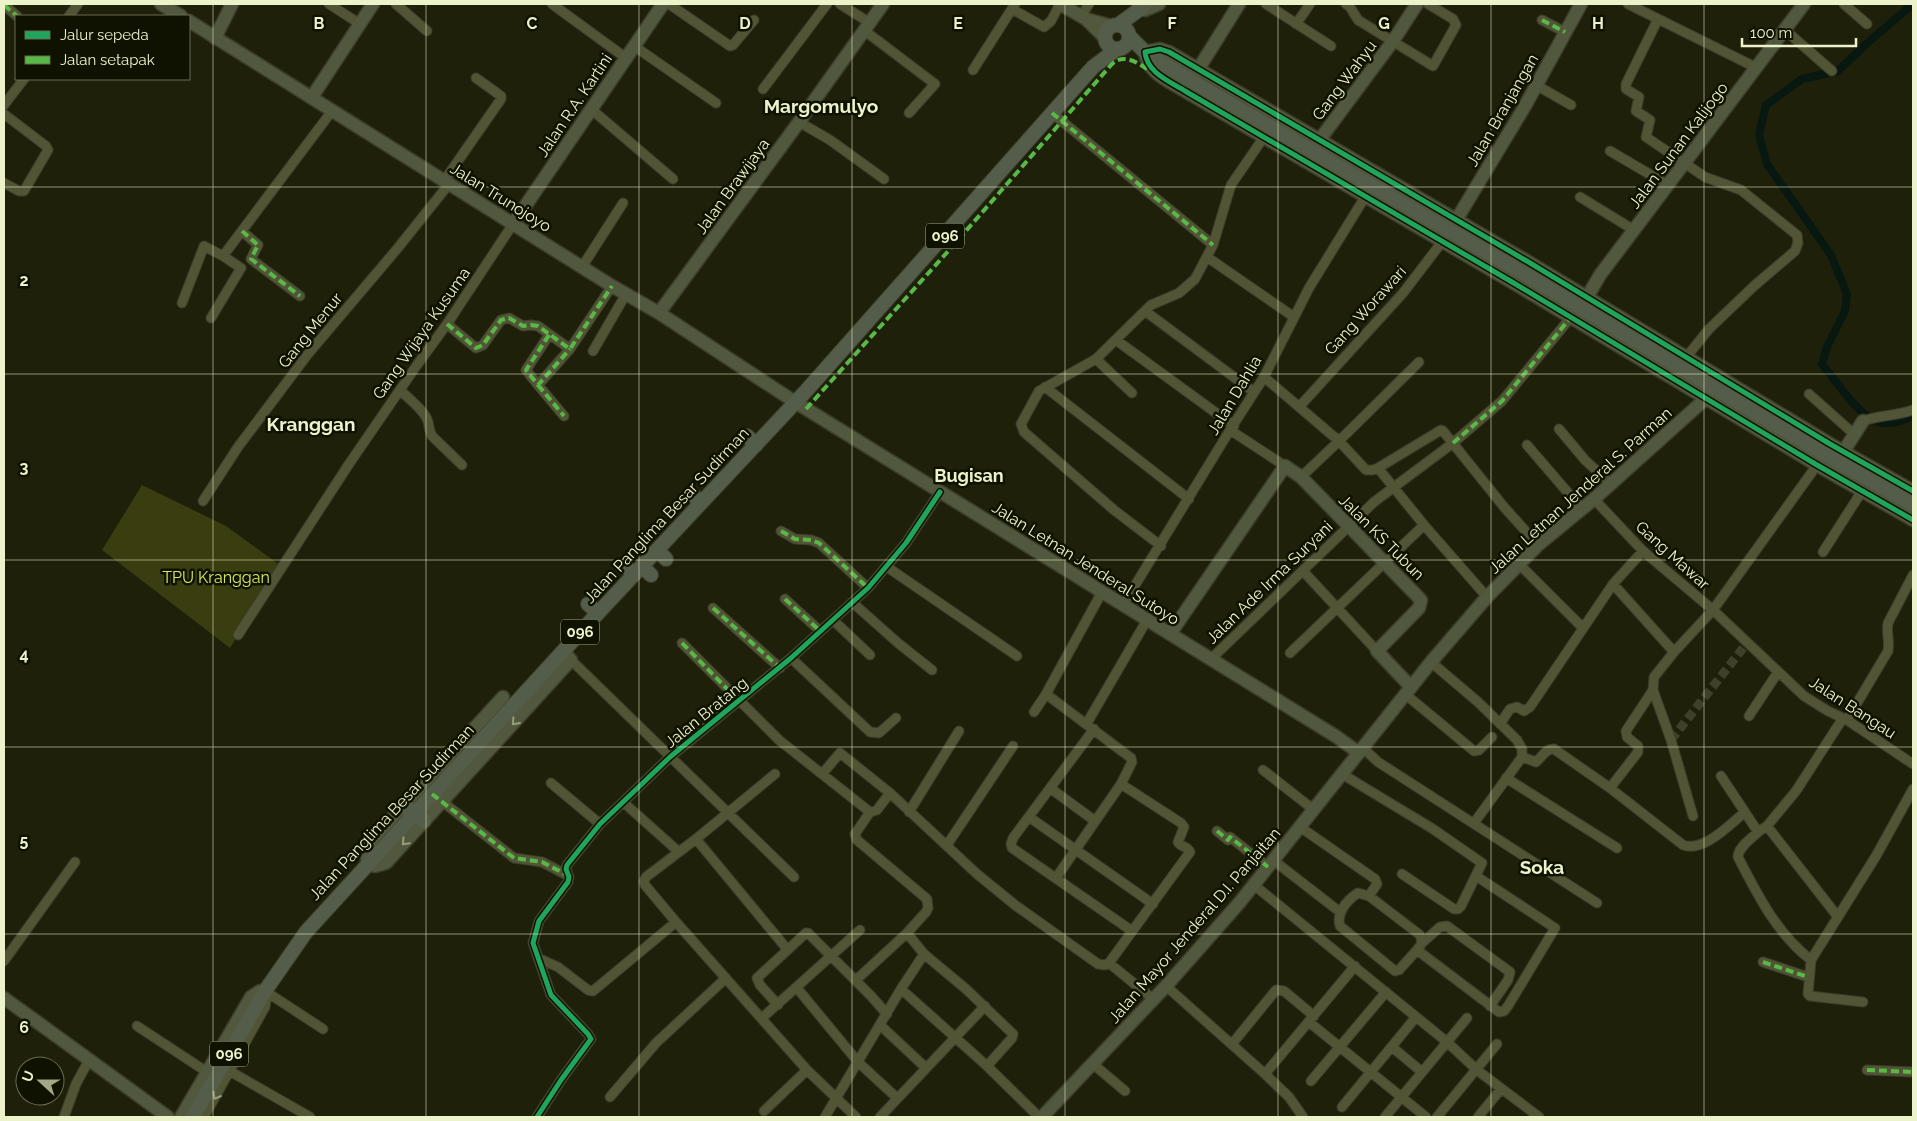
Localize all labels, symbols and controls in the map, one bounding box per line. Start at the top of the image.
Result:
text: B [314,14,325,33]
text: C [527,14,538,33]
text: D [739,14,751,33]
text: E [953,14,963,33]
text: F [1167,14,1177,33]
text: G [1378,14,1390,33]
text: H [1592,14,1604,33]
legend [15,15,190,80]
scale bar [1742,15,1856,47]
text: 100 m [1750,24,1792,42]
text: Jalur sepeda [60,26,149,44]
street label: Gang Wahyu [1308,37,1381,124]
street label: Jalan R.A. Kartini [533,50,616,161]
text: Jalan setapak [60,51,155,69]
street label: Jalan Branjangan [1463,51,1542,170]
street label: Jalan Sunan Kalijogo [1625,79,1732,212]
district label: Margomulyo [764,95,878,117]
street label: Jalan Brawijaya [691,135,773,238]
street label: Jalan Trunojoyo [447,159,555,236]
road number: 096 [926,224,964,248]
street label: Gang Worawari [1321,262,1410,359]
street label: Gang Wijaya Kusuma [369,264,474,403]
text: 2 [19,271,29,290]
street label: Gang Menur [274,289,347,372]
street label: Jalan Dahlia [1203,352,1265,438]
street label: Jalan Letnan Jenderal S. Parman [1485,403,1676,577]
district label: Kranggan [267,413,355,435]
street label: Jalan Panglima Besar Sudirman [580,424,753,607]
text: 3 [20,458,29,477]
district label: Bugisan [934,465,1004,486]
street label: Jalan KS Tubun [1335,491,1428,584]
street label: Jalan Letnan Jenderal Sutoyo [989,498,1183,629]
street label: Jalan Ade Irma Suryani [1202,517,1336,648]
street label: Gang Mawar [1632,517,1714,594]
park label: TPU Kranggan [162,568,270,587]
road number: 096 [561,620,599,644]
text: 4 [19,645,29,664]
street label: Jalan Bangau [1806,672,1900,743]
street label: Jalan Bratang [661,673,752,752]
one-way arrow [512,717,521,726]
street label: Jalan Panglima Besar Sudirman [305,721,478,904]
street label: Jalan Mayor Jenderal D.I. Panjaitan [1104,824,1284,1027]
text: 5 [20,831,29,850]
one-way arrow [402,836,411,845]
district label: Soka [1520,856,1564,878]
text: 6 [19,1018,29,1037]
road number: 096 [210,1042,248,1066]
north arrow [15,1056,65,1106]
text: U [19,1069,37,1084]
one-way arrow [212,1090,222,1099]

